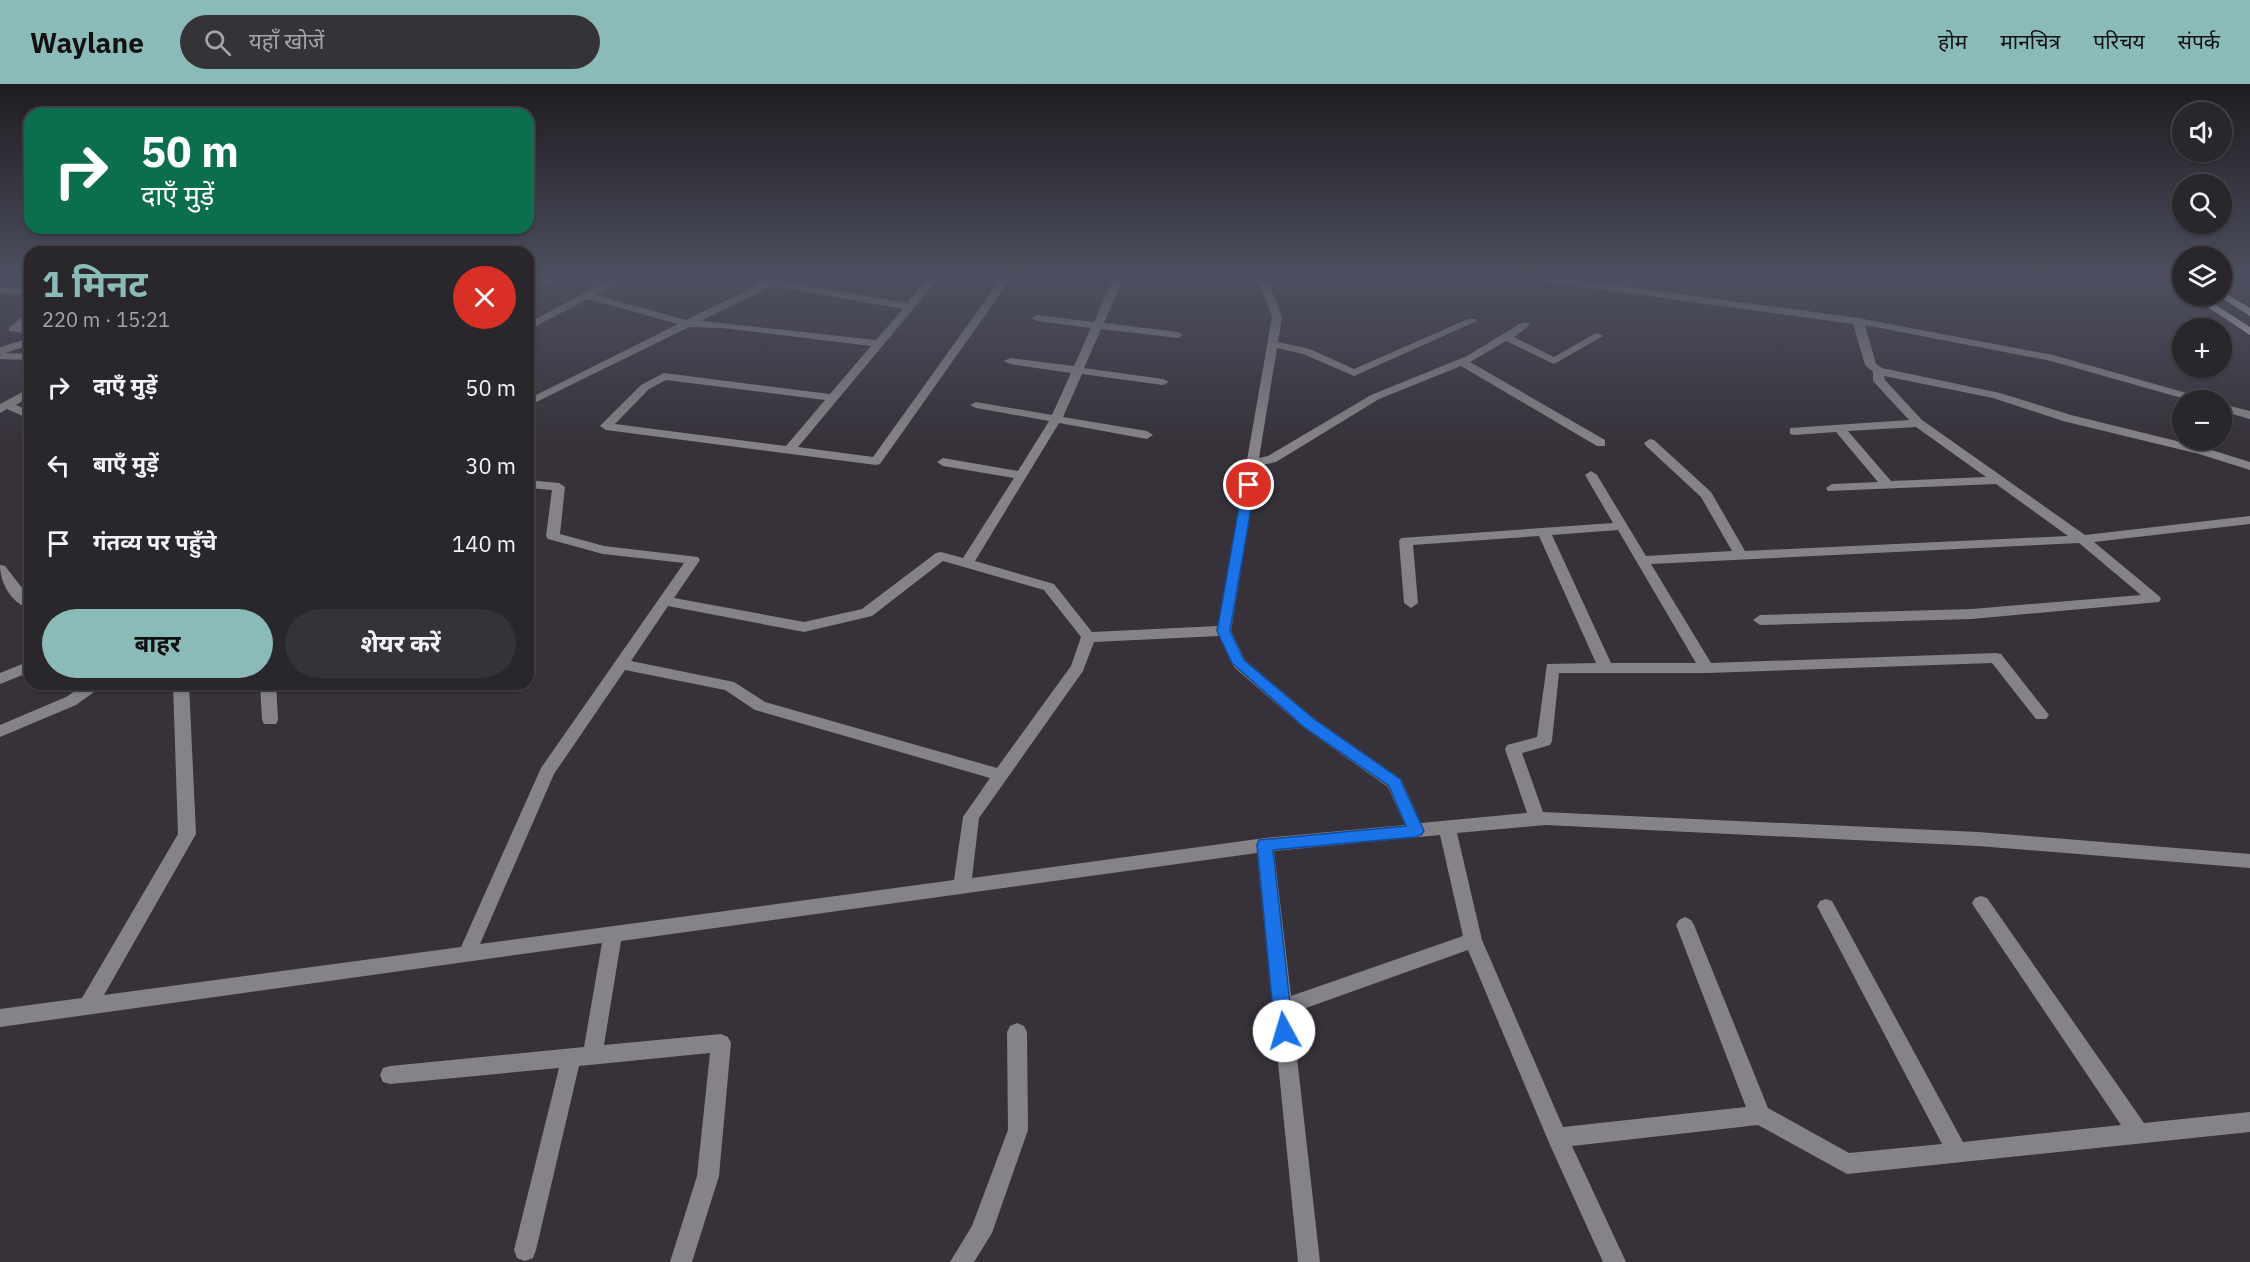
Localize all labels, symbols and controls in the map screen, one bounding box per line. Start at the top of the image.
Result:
search box [180,15,600,69]
text: Waylane [30,24,144,61]
icon: search [201,26,234,59]
text: यहाँ खोजें [249,26,324,55]
text: होम [1938,27,1967,55]
text: मानचित्र [2000,27,2060,55]
text: परिचय [2093,27,2145,55]
text: संपर्क [2178,27,2220,55]
map controls [2172,102,2232,450]
button: sound [2172,102,2232,162]
text: 50 m [141,124,239,179]
icon: right [42,132,120,210]
button: search [2172,174,2232,234]
text: दाएँ मुड़ें [141,177,214,212]
button: layers [2172,246,2232,306]
text: 1 मिनट [42,260,148,307]
button: close [453,266,516,329]
text: 220 m · 15:21 [42,306,170,333]
button: + [2172,318,2232,378]
icon: right [42,371,75,404]
text: दाएँ मुड़ें [93,371,157,400]
text: 50 m [465,373,516,402]
button: − [2172,390,2232,450]
icon: left [42,449,75,482]
text: बाएँ मुड़ें [93,449,159,478]
text: 30 m [465,451,516,480]
pin [1223,459,1274,510]
icon: arrive [1232,468,1265,501]
icon: arrive [42,527,75,560]
text: गंतव्य पर पहुँचे [93,527,217,556]
text: 140 m [452,529,516,558]
button: बाहर [42,609,273,678]
button: शेयर करें [285,609,516,678]
position arrow [1252,999,1316,1063]

